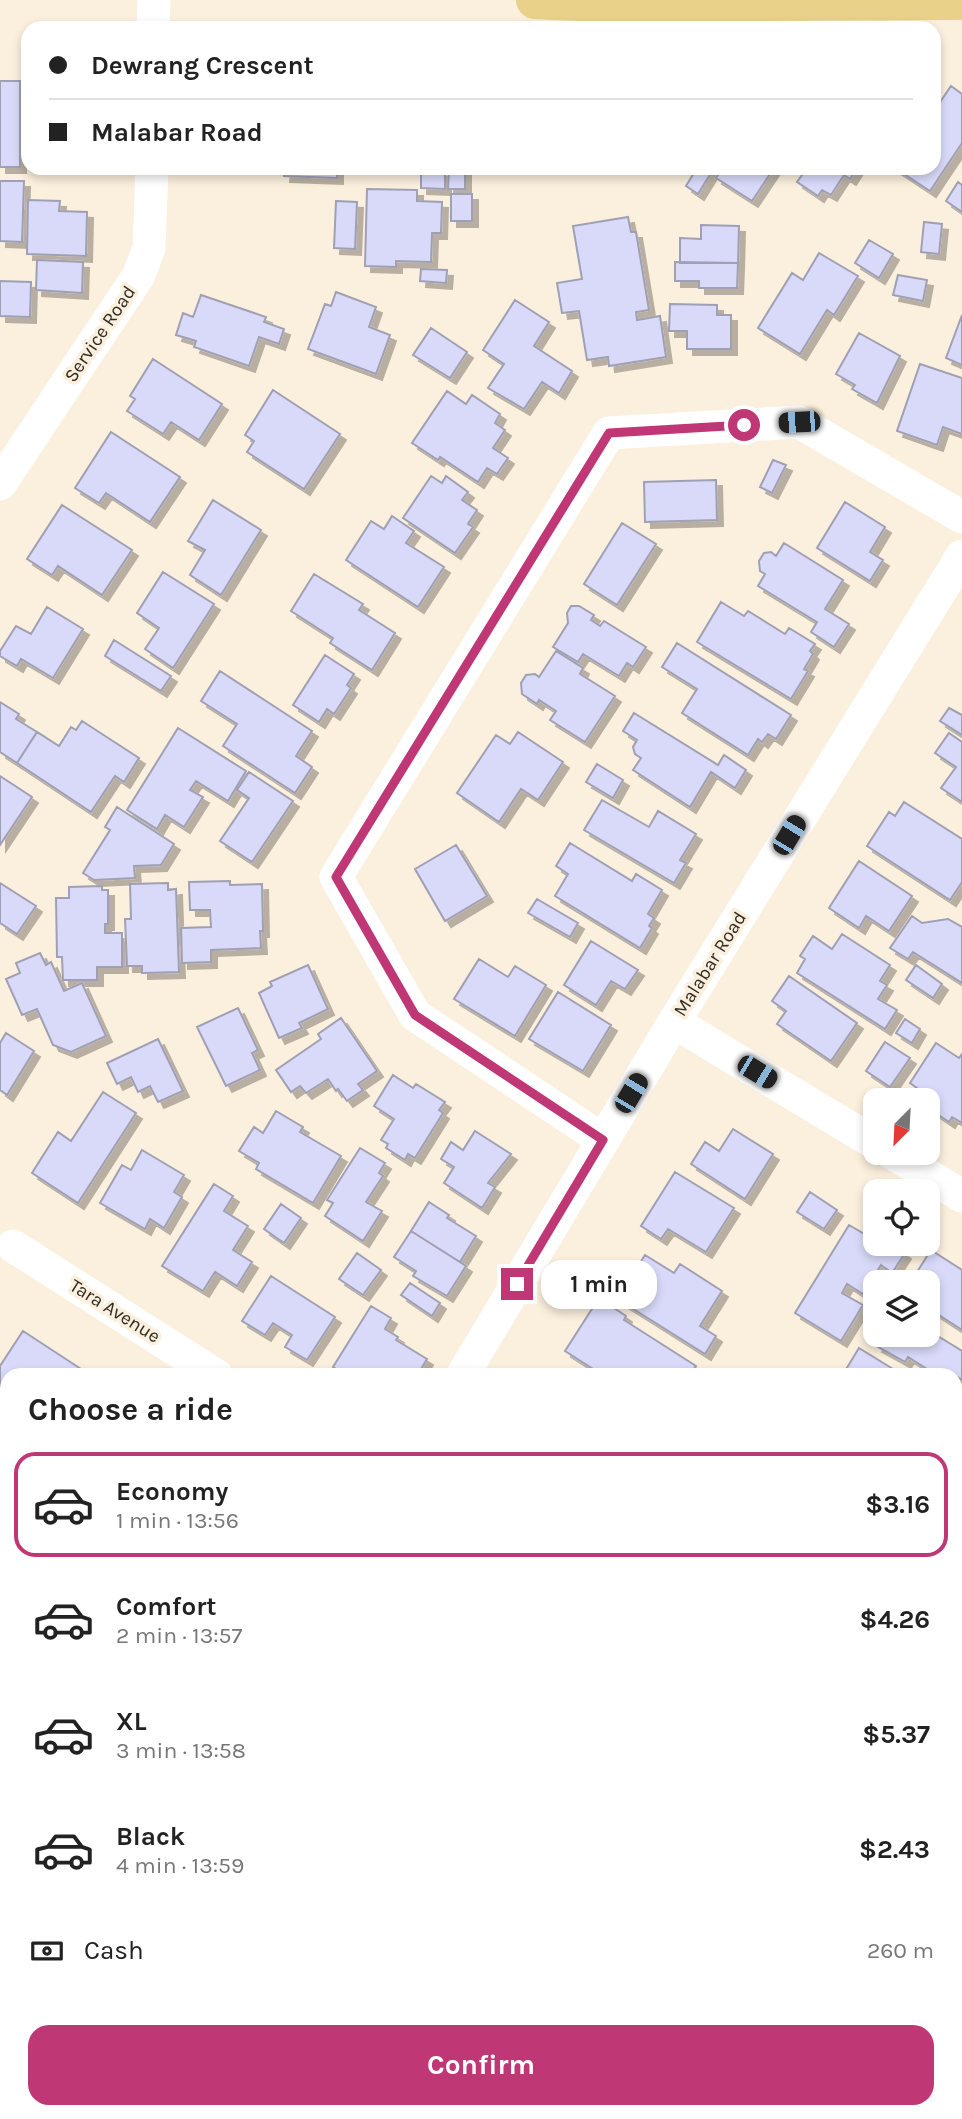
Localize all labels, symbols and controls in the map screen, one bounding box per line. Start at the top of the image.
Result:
text: Dewrang Crescent [91,50,314,81]
text: Malabar Road [91,117,263,148]
street label: Service Road [60,282,140,386]
route start [728,409,760,441]
car [778,410,821,434]
car [770,812,809,858]
street label: Malabar Road [669,908,751,1020]
car [734,1052,781,1092]
car [612,1070,651,1116]
north arrow [863,1088,940,1166]
map controls [863,1088,940,1347]
button: locate [863,1179,940,1256]
callout: 1 min [542,1260,657,1308]
route end [501,1268,533,1300]
button: layers [863,1270,940,1347]
text: 1 min [570,1271,628,1298]
street label: Tara Avenue [66,1274,164,1348]
text: Choose a ride [28,1391,233,1428]
icon: car [32,1473,95,1536]
text: Economy [116,1476,228,1507]
text: $3.16 [865,1489,930,1520]
text: 1 min · 13:56 [116,1507,239,1534]
icon: car [32,1588,95,1651]
text: Comfort [116,1591,217,1622]
text: $4.26 [860,1604,930,1635]
text: 2 min · 13:57 [116,1622,242,1649]
icon: car [32,1703,95,1766]
text: XL [116,1706,147,1737]
text: $5.37 [862,1719,930,1750]
text: 3 min · 13:58 [116,1737,246,1764]
icon: car [32,1818,95,1881]
text: Black [116,1821,185,1852]
text: $2.43 [859,1834,930,1865]
text: 4 min · 13:59 [116,1852,244,1879]
icon: cash [28,1932,66,1970]
text: Cash [84,1935,144,1966]
text: 260 m [867,1937,934,1964]
button: Confirm [28,2025,934,2105]

